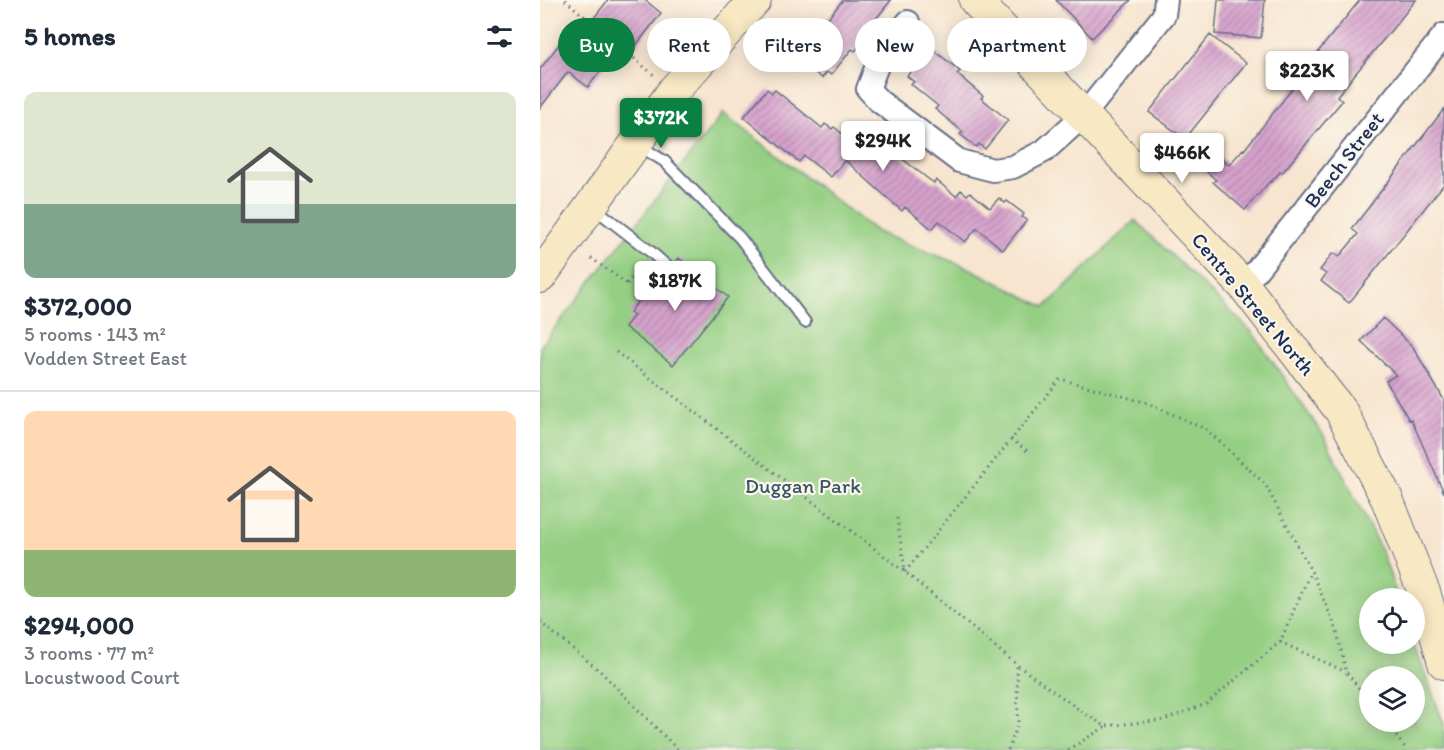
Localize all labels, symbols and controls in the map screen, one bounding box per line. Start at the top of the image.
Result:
chip: Buy [558,18,635,72]
chip: Rent [647,18,731,72]
chip: Filters [743,18,843,72]
chip: New [855,18,935,72]
chip: Apartment [947,18,1087,72]
text: 5 homes [24,20,116,52]
icon: filters [483,20,516,53]
pin: $223K [1265,51,1349,102]
text: $223K [1280,58,1334,82]
pin: $372K [619,98,703,149]
text: $372K [634,105,688,129]
street label: Beech Street [1298,107,1389,213]
pin: $294K [841,121,925,172]
text: $294K [855,128,911,152]
icon: home [216,131,324,239]
pin: $466K [1140,133,1224,184]
text: $466K [1154,140,1210,164]
street label: Centre Street North [1186,227,1320,380]
pin: $187K [633,261,717,312]
text: $187K [648,268,702,292]
text: $372,000 [24,290,132,322]
text: 5 rooms · 143 m² [24,322,166,346]
text: Vodden Street East [24,346,187,370]
icon: home [216,450,324,558]
park label: Duggan Park [745,473,861,498]
map controls [1359,588,1425,732]
button: locate [1359,588,1425,654]
text: $294,000 [24,609,134,641]
text: 3 rooms · 77 m² [24,641,154,665]
text: Locustwood Court [24,665,180,689]
button: layers [1359,666,1425,732]

